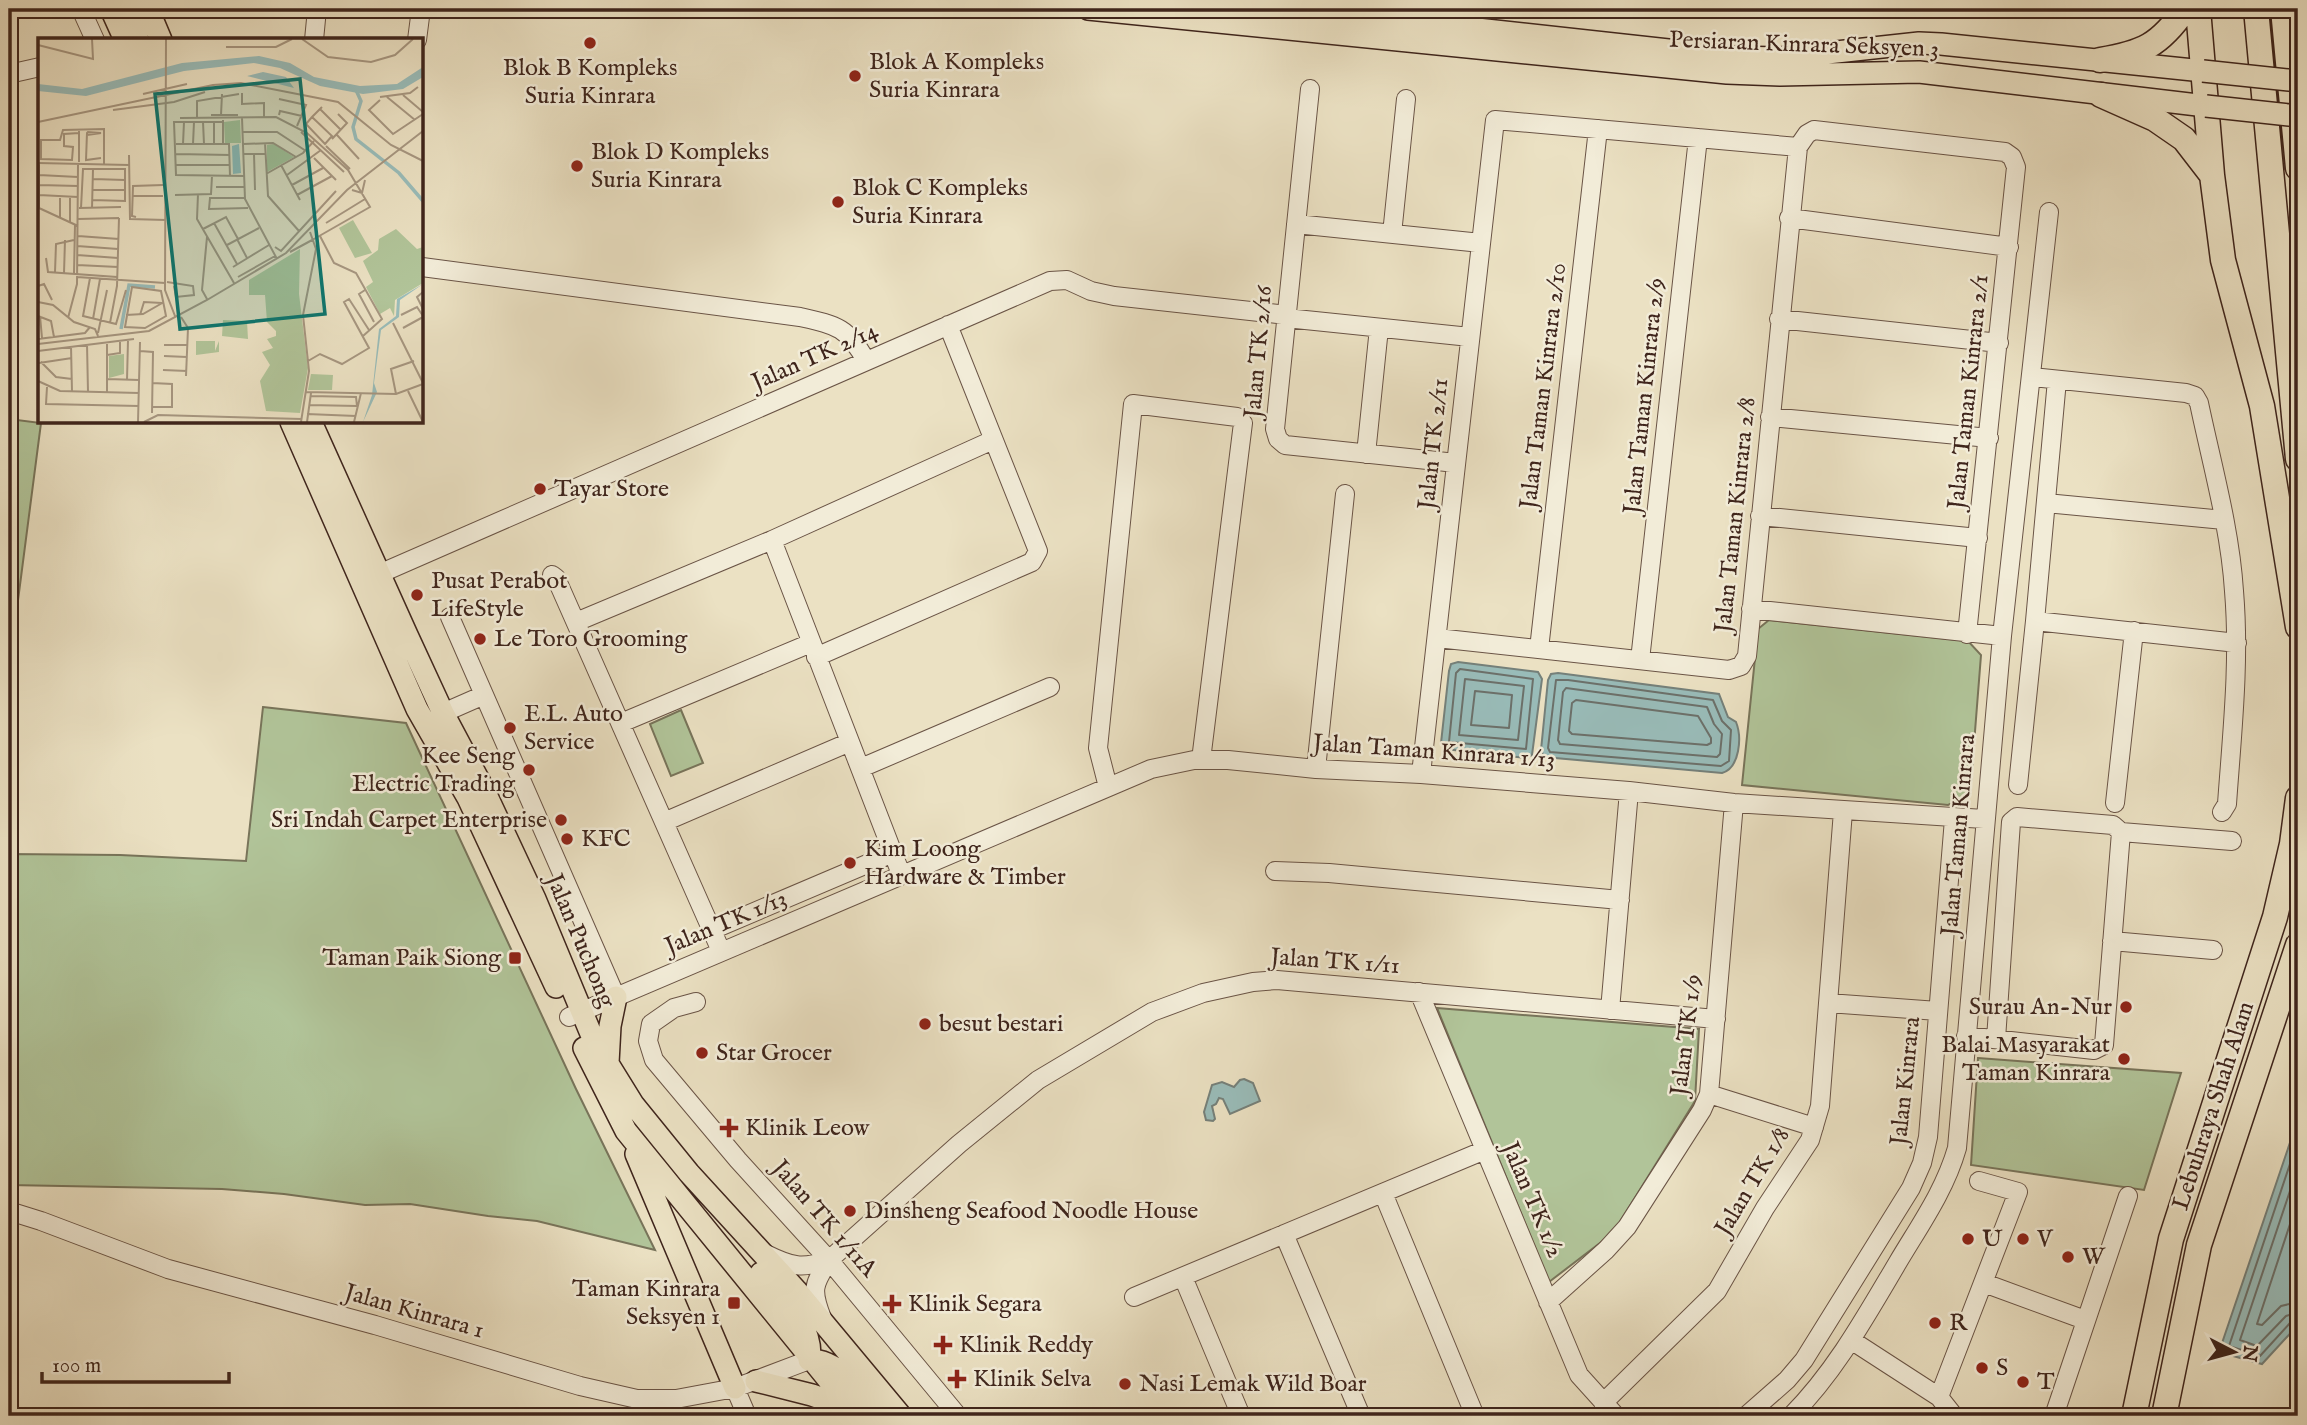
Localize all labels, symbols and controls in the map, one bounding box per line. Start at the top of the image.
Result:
street label: Persiaran Kinrara Seksyen 3 [1668,25,1940,65]
marker: Blok B Kompleks Suria Kinrara [582,35,598,51]
inset map [38,38,424,424]
place label: Blok A Kompleks Suria Kinrara [869,47,1044,106]
place label: Blok B Kompleks Suria Kinrara [503,53,677,112]
marker: Blok A Kompleks Suria Kinrara [847,68,863,84]
place label: Blok D Kompleks Suria Kinrara [591,137,769,196]
marker: Blok D Kompleks Suria Kinrara [569,158,585,174]
place label: Blok C Kompleks Suria Kinrara [852,173,1028,232]
marker: Blok C Kompleks Suria Kinrara [830,194,846,210]
street label: Jalan Taman Kinrara 2/10 [1513,261,1574,514]
street label: Jalan Taman Kinrara 2/1 [1941,273,1997,514]
street label: Jalan Taman Kinrara 2/9 [1617,276,1673,519]
street label: Jalan TK 2/16 [1237,283,1280,423]
street label: Jalan TK 2/14 [744,315,883,400]
street label: Jalan TK 2/11 [1411,377,1456,514]
street label: Jalan Taman Kinrara 2/8 [1708,396,1764,637]
place label: Tayar Store [554,474,669,505]
marker: Tayar Store [532,481,548,497]
place label: Pusat Perabot LifeStyle [431,566,567,625]
marker: Pusat Perabot LifeStyle [409,587,425,603]
place label: Le Toro Grooming [494,624,688,655]
marker: Le Toro Grooming [472,631,488,647]
place label: E.L. Auto Service [524,699,623,758]
marker: E.L. Auto Service [502,720,518,736]
street label: Jalan Taman Kinrara 1/13 [1309,728,1556,776]
street label: Jalan Taman Kinrara [1934,732,1983,940]
place label: Kee Seng Electric Trading [352,741,516,800]
marker: Kee Seng Electric Trading [521,762,537,778]
place label: Sri Indah Carpet Enterprise [271,805,547,836]
marker: Sri Indah Carpet Enterprise [553,812,569,828]
place label: KFC [581,824,631,855]
marker: KFC [559,831,575,847]
place label: Kim Loong Hardware & Timber [864,834,1066,893]
marker: Kim Loong Hardware & Timber [842,855,858,871]
street label: Jalan Puchong [537,867,622,1014]
street label: Jalan TK 1/13 [658,883,792,964]
street label: Jalan TK 1/11 [1266,942,1401,982]
place label: Taman Paik Siong [322,943,502,974]
marker: Taman Paik Siong [507,950,523,966]
street label: Jalan TK 1/9 [1664,972,1710,1100]
place label: Surau An-Nur [1969,992,2112,1023]
street label: Lebuhraya Shah Alam [2166,998,2262,1214]
marker: Surau An-Nur [2118,999,2134,1015]
place label: besut bestari [939,1009,1063,1040]
street label: Jalan Kinrara [1884,1014,1928,1150]
marker: besut bestari [917,1016,933,1032]
place label: Balai Masyarakat Taman Kinrara [1941,1030,2111,1089]
place label: Star Grocer [716,1038,832,1069]
marker: Star Grocer [694,1045,710,1061]
marker: Balai Masyarakat Taman Kinrara [2116,1051,2132,1067]
place label: Klinik Leow [745,1113,871,1144]
marker: Klinik Leow [719,1118,739,1138]
street label: Jalan TK 1/8 [1707,1122,1798,1245]
street label: Jalan TK 1/2 [1493,1135,1570,1263]
street label: Jalan TK 1/11A [763,1152,884,1285]
place label: Dinsheng Seafood Noodle House [864,1196,1198,1227]
marker: Dinsheng Seafood Noodle House [842,1203,858,1219]
place label: U [1982,1224,2003,1255]
place label: V [2036,1224,2054,1255]
marker: U [1960,1231,1976,1247]
marker: V [2015,1231,2031,1247]
place label: W [2082,1242,2106,1273]
marker: W [2060,1249,2076,1265]
place label: Taman Kinrara Seksyen 1 [572,1274,721,1333]
street label: Jalan Kinrara 1 [338,1276,487,1347]
place label: Klinik Segara [908,1289,1042,1320]
marker: Klinik Segara [882,1294,902,1314]
marker: Taman Kinrara Seksyen 1 [726,1295,742,1311]
place label: R [1949,1308,1968,1339]
marker: R [1927,1315,1943,1331]
north arrow [2198,1316,2268,1386]
place label: Klinik Reddy [959,1330,1093,1361]
marker: Klinik Reddy [933,1335,953,1355]
scale bar [42,1341,229,1385]
text: N [2236,1343,2262,1364]
text: 100 m [52,1353,101,1380]
place label: S [1996,1353,2008,1384]
marker: S [1974,1360,1990,1376]
place label: Klinik Selva [973,1364,1092,1395]
place label: T [2037,1367,2055,1398]
marker: Klinik Selva [947,1369,967,1389]
place label: Nasi Lemak Wild Boar [1139,1369,1367,1400]
marker: T [2015,1374,2031,1390]
marker: Nasi Lemak Wild Boar [1117,1376,1133,1392]

